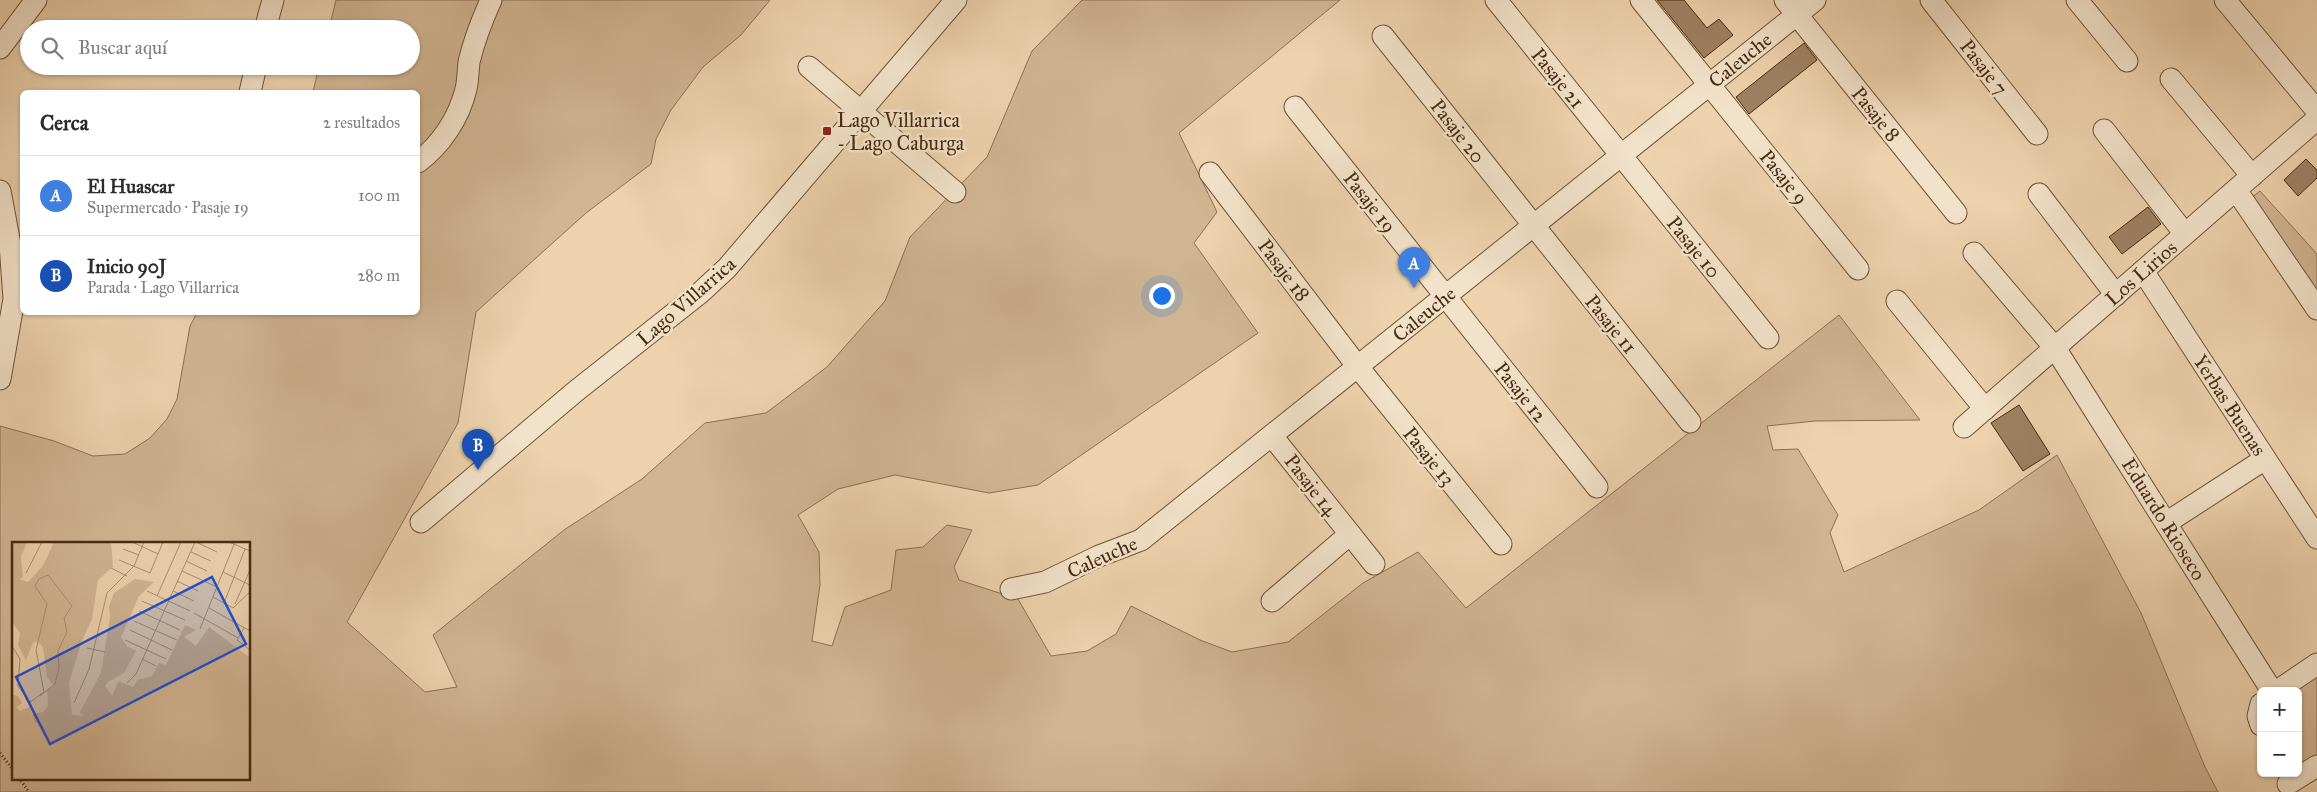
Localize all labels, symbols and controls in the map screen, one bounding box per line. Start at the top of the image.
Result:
search box [20,20,420,75]
street label: Caleuche [1704,27,1776,93]
icon: search [38,34,66,62]
street label: Pasaje 7 [1955,35,2013,99]
text: Buscar aquí [78,36,167,59]
street label: Pasaje 21 [1526,43,1590,113]
street label: Pasaje 8 [1847,82,1905,146]
street label: Pasaje 20 [1426,94,1490,168]
place label: Lago Villarrica - Lago Caburga [837,108,965,156]
text: Cerca [40,110,89,136]
text: 2 resultados [323,113,400,132]
marker: Lago Villarrica - Lago Caburga [821,125,833,137]
street label: Pasaje 9 [1755,145,1813,209]
street label: Pasaje 19 [1339,167,1401,237]
text: El Huascar [87,175,174,198]
text: A [51,186,61,205]
text: 100 m [358,186,400,205]
text: Supermercado · Pasaje 19 [87,198,249,217]
street label: Pasaje 10 [1662,211,1726,283]
street label: Pasaje 18 [1253,234,1315,306]
street label: Los Lirios [2100,235,2182,311]
pin: A [1398,247,1430,288]
street label: Lago Villarrica [632,251,741,351]
text: Inicio 90J [87,255,166,278]
text: B [51,266,61,285]
text: 280 m [357,266,400,285]
text: Parada · Lago Villarrica [87,278,239,297]
street label: Caleuche [1388,281,1460,347]
your location [1149,283,1175,309]
street label: Pasaje 11 [1580,290,1642,358]
street label: Yerbas Buenas [2188,350,2272,460]
street label: Pasaje 12 [1489,357,1553,427]
street label: Pasaje 13 [1398,422,1460,490]
pin: B [462,429,494,470]
street label: Pasaje 14 [1279,449,1343,521]
street label: Eduardo Rioseco [2117,454,2211,584]
street label: Caleuche [1063,531,1141,583]
inset map [12,542,250,780]
map controls [2257,687,2302,777]
button: + [2257,687,2302,732]
button: − [2257,732,2302,777]

